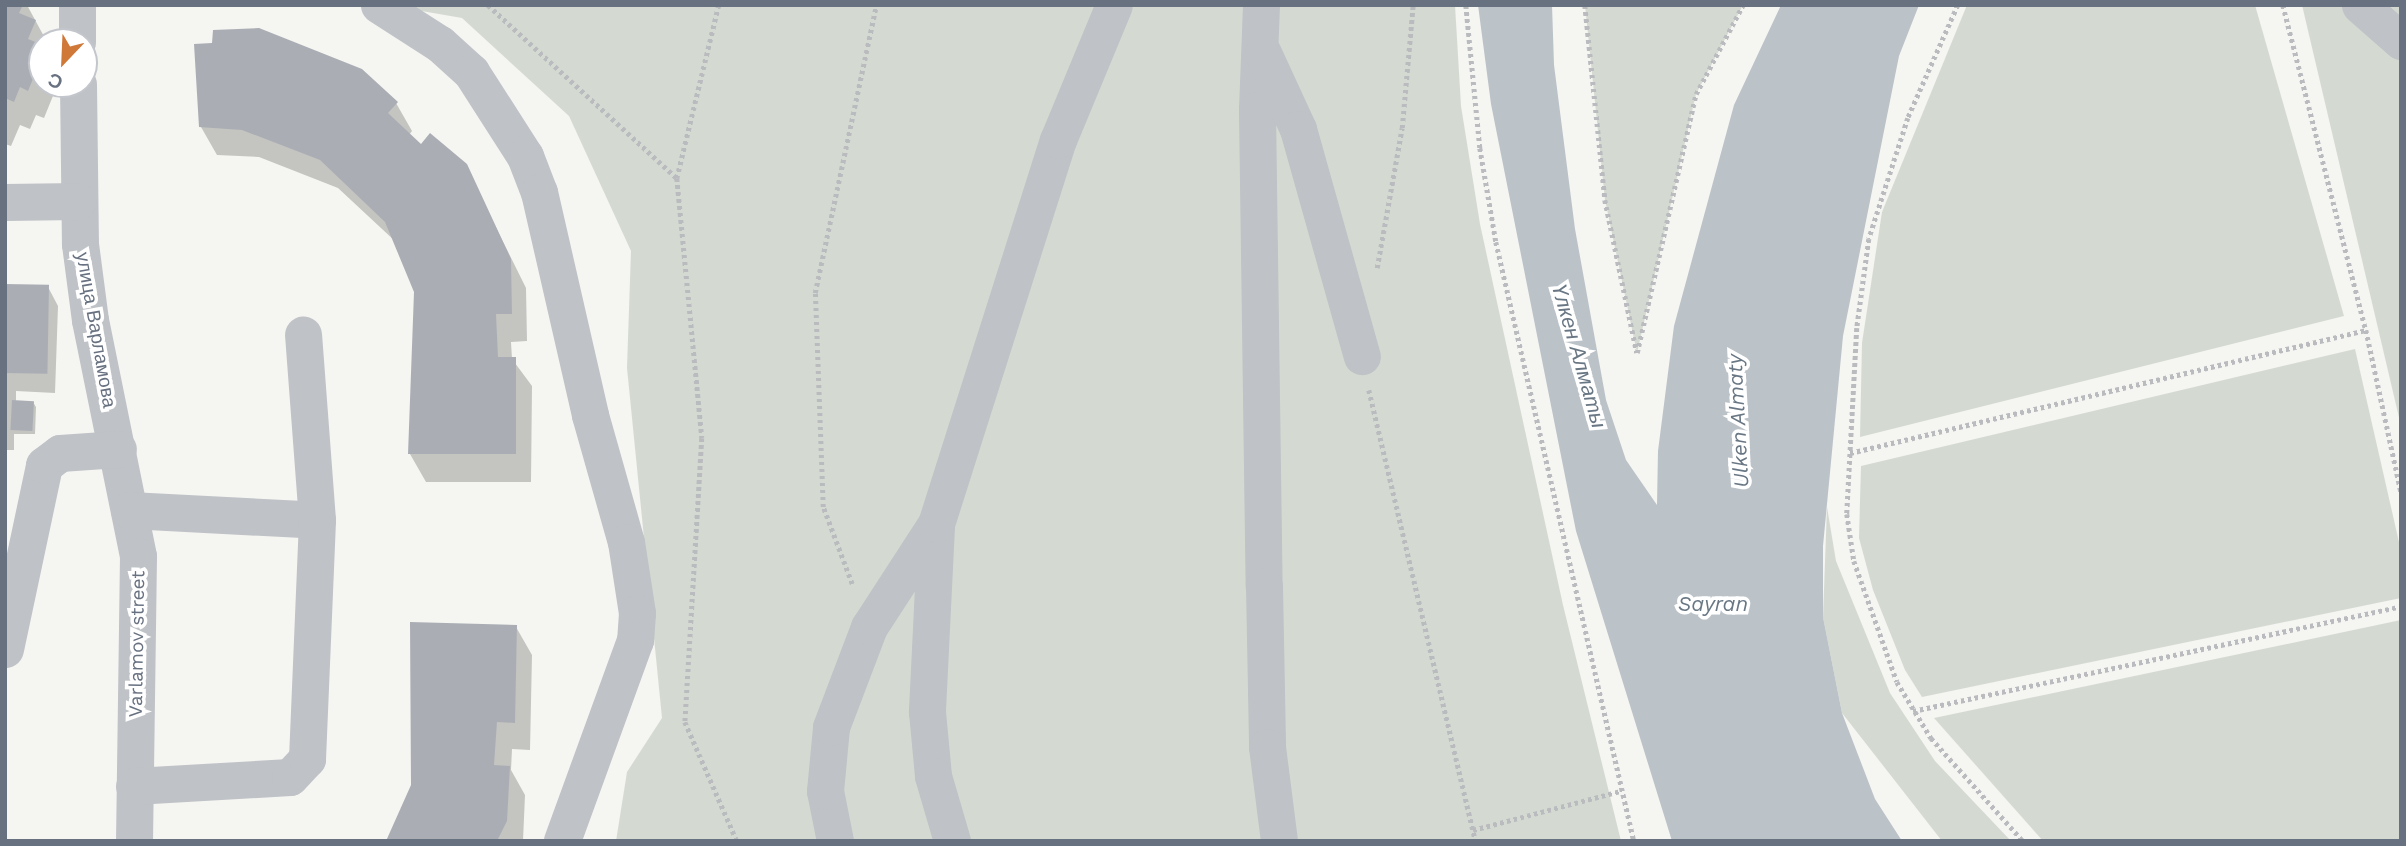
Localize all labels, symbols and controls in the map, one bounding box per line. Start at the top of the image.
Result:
north arrow [28,28,98,98]
text: С [45,68,66,94]
street label: улица Варламова [71,250,121,410]
water label: Үлкен Алматы [1546,281,1612,431]
water label: Ulken Almaty [1722,353,1754,489]
street label: Varlamov street [124,570,150,718]
water label: Sayran [1678,591,1748,617]

